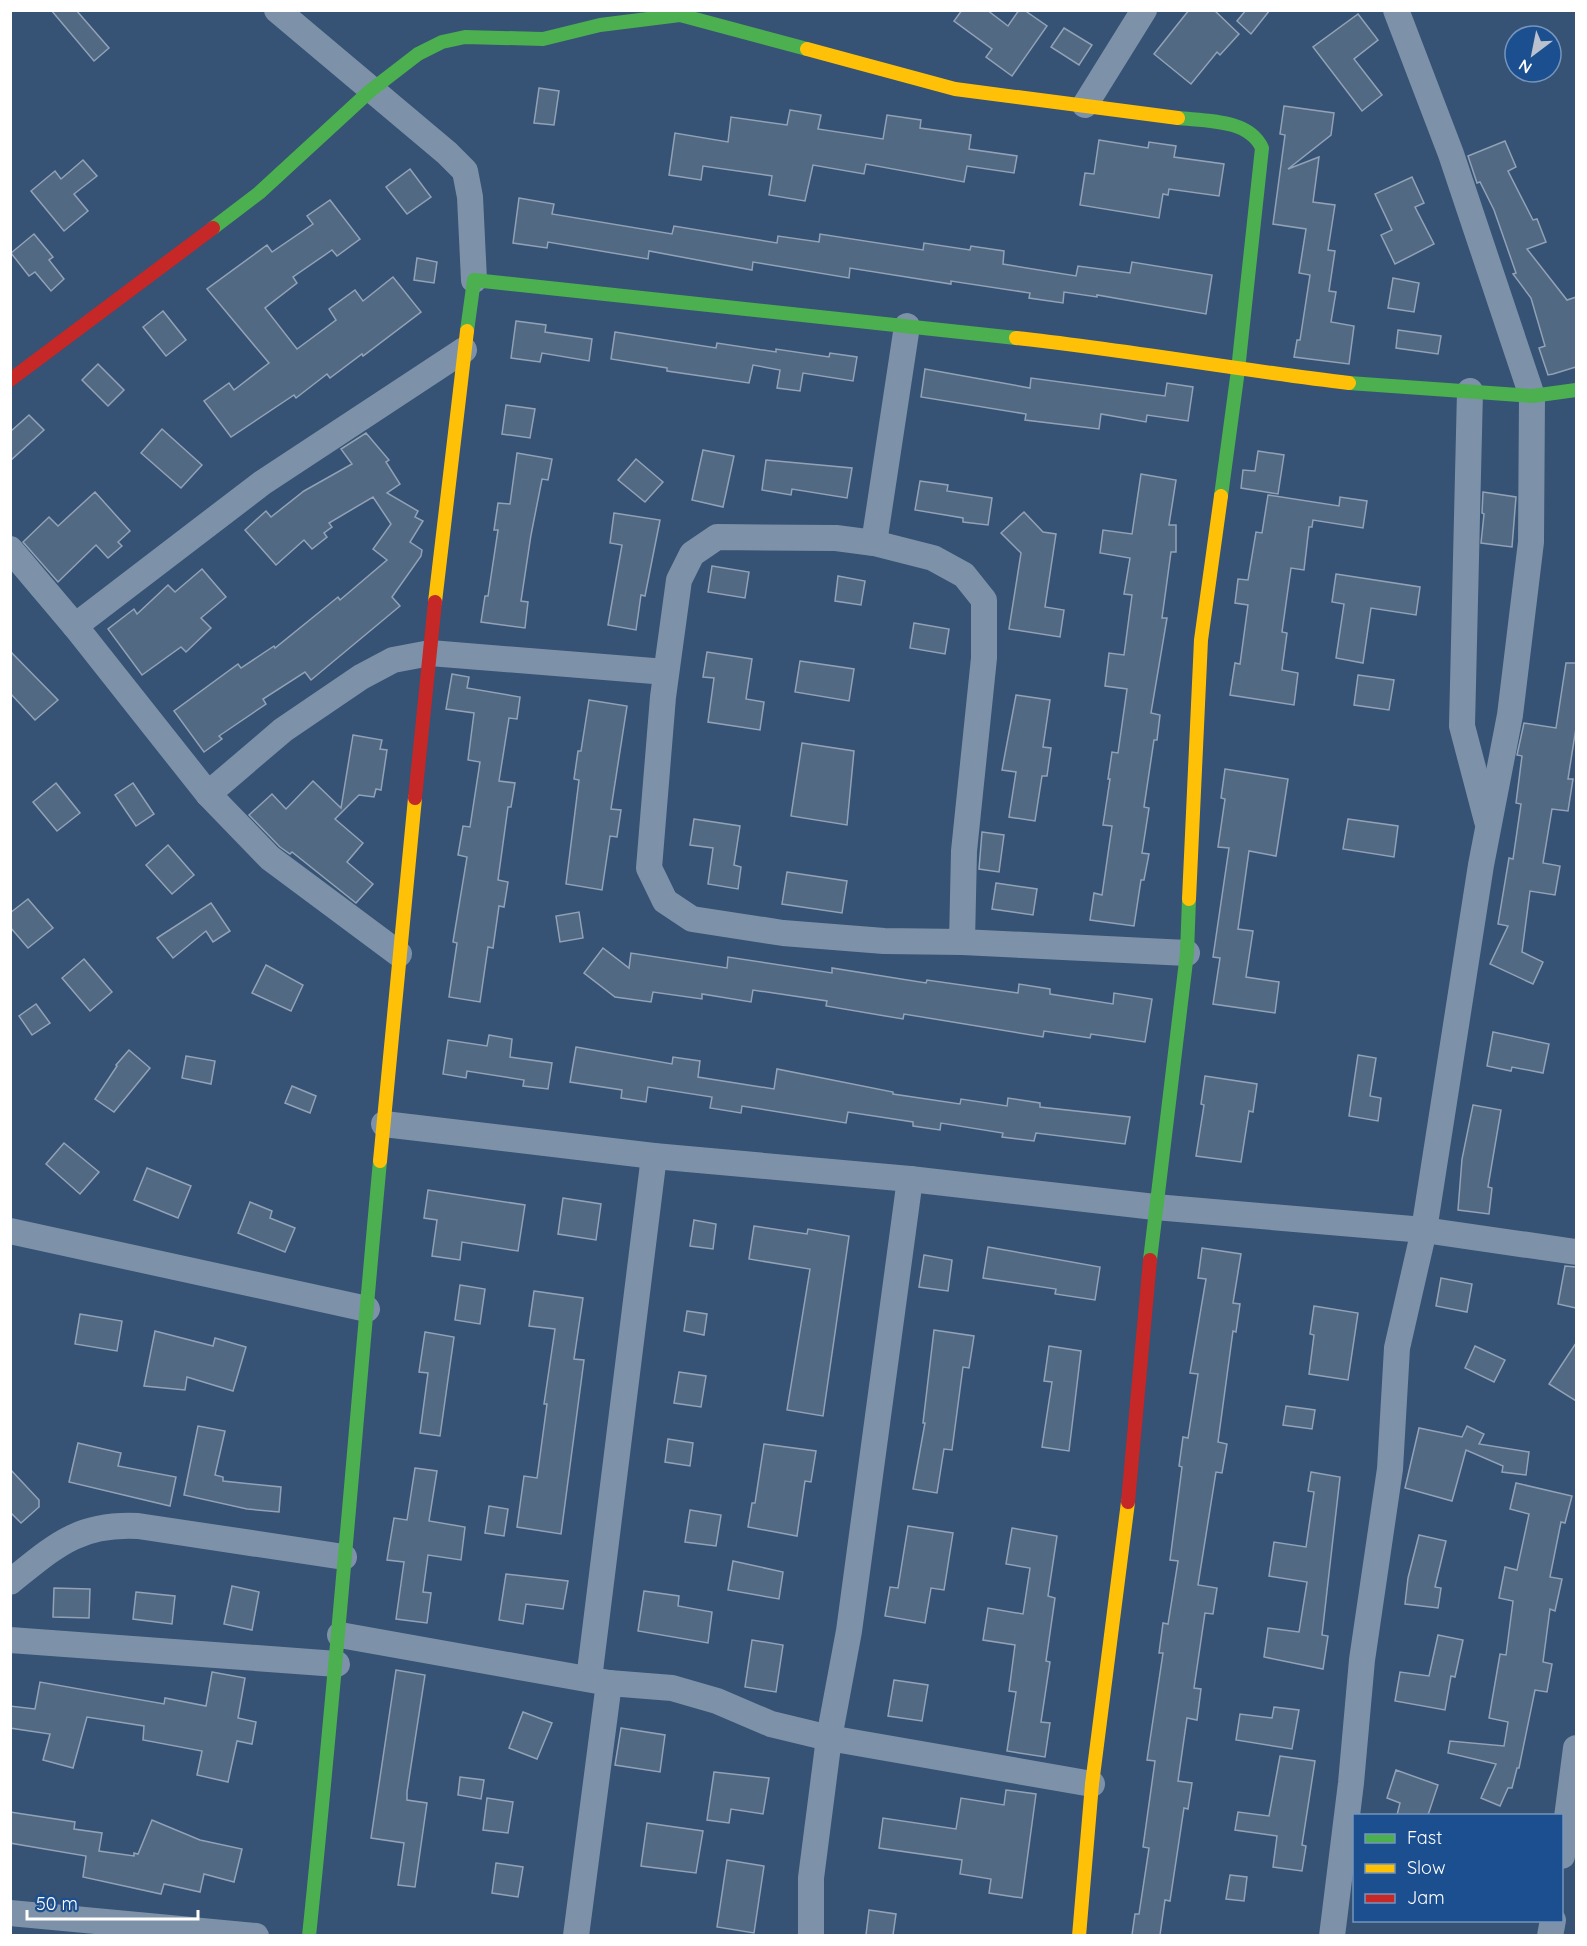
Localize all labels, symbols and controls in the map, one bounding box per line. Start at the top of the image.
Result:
north arrow [1503,24,1563,84]
text: N [1515,55,1535,78]
legend [1353,1814,1563,1922]
text: Fast [1407,1826,1442,1849]
text: Slow [1407,1856,1445,1879]
scale bar [27,1883,198,1921]
text: Jam [1407,1886,1445,1909]
text: 50 m [36,1892,78,1915]

